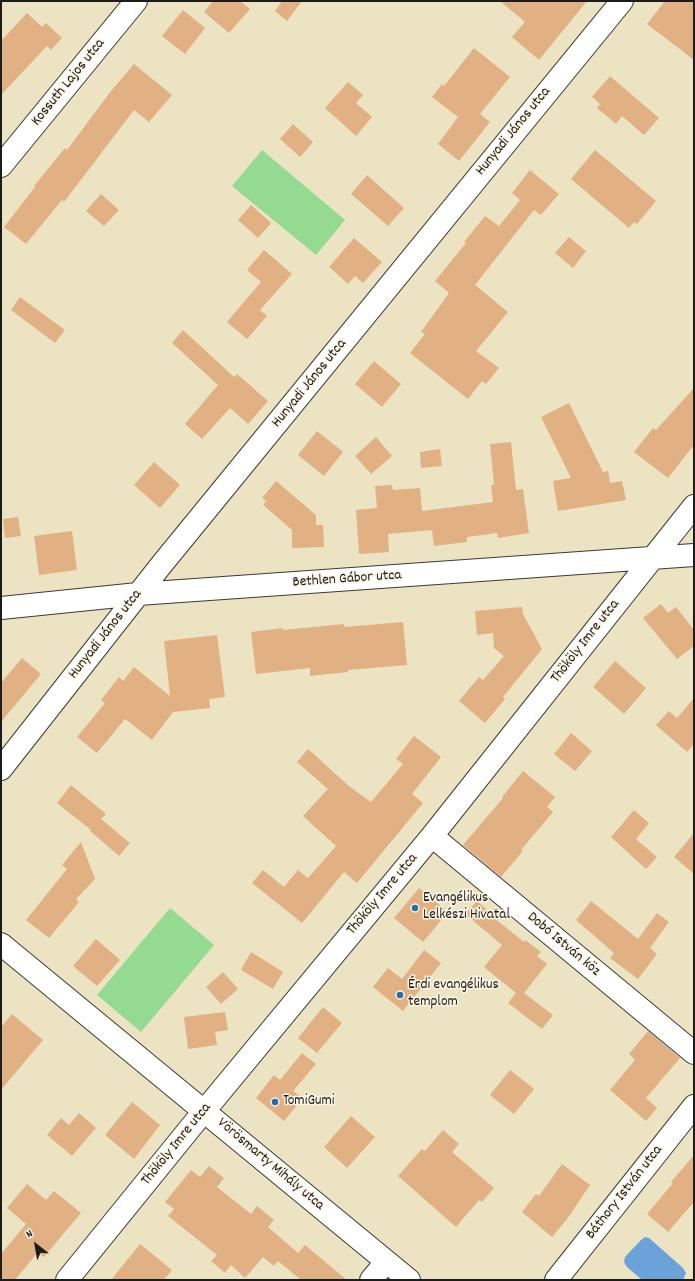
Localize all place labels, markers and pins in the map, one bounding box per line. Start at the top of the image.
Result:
place label: Evangélikus Lelkészi Hivatal [423,890,510,925]
marker: Evangélikus Lelkészi Hivatal [410,903,420,913]
place label: Érdi evangélikus templom [408,977,499,1012]
marker: Érdi evangélikus templom [395,990,405,1000]
place label: TomiGumi [283,1093,334,1111]
marker: TomiGumi [270,1097,280,1107]

